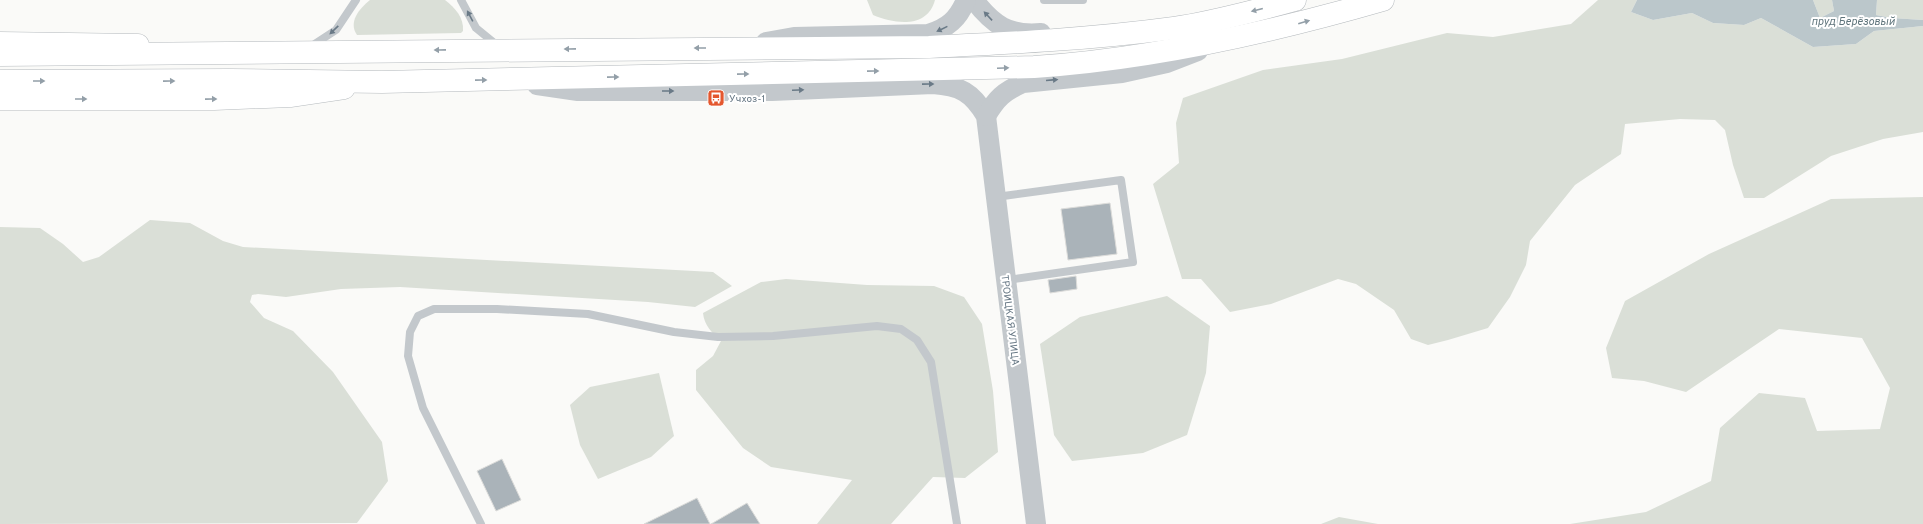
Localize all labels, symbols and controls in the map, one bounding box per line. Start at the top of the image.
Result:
one-way arrow [1251,7,1263,13]
one-way arrow [467,10,473,22]
one-way arrow [983,11,992,21]
water label: пруд Берёзовый [1811,15,1895,29]
one-way arrow [1298,19,1310,25]
one-way arrow [329,25,339,35]
one-way arrow [936,25,947,32]
one-way arrow [693,45,706,51]
one-way arrow [563,46,576,52]
one-way arrow [433,47,446,53]
one-way arrow [997,65,1010,71]
one-way arrow [867,68,879,75]
one-way arrow [737,71,750,77]
one-way arrow [607,74,620,80]
one-way arrow [1046,76,1058,83]
one-way arrow [475,77,488,83]
one-way arrow [33,78,46,84]
one-way arrow [163,78,175,85]
one-way arrow [922,81,935,87]
one-way arrow [792,87,805,93]
one-way arrow [662,88,675,94]
bus stop icon: Учхоз-1 [706,88,726,108]
place label: Учхоз-1 [729,93,765,106]
one-way arrow [75,96,88,102]
one-way arrow [205,96,218,102]
street label: ТРОИЦКАЯ УЛИЦА [997,274,1022,366]

